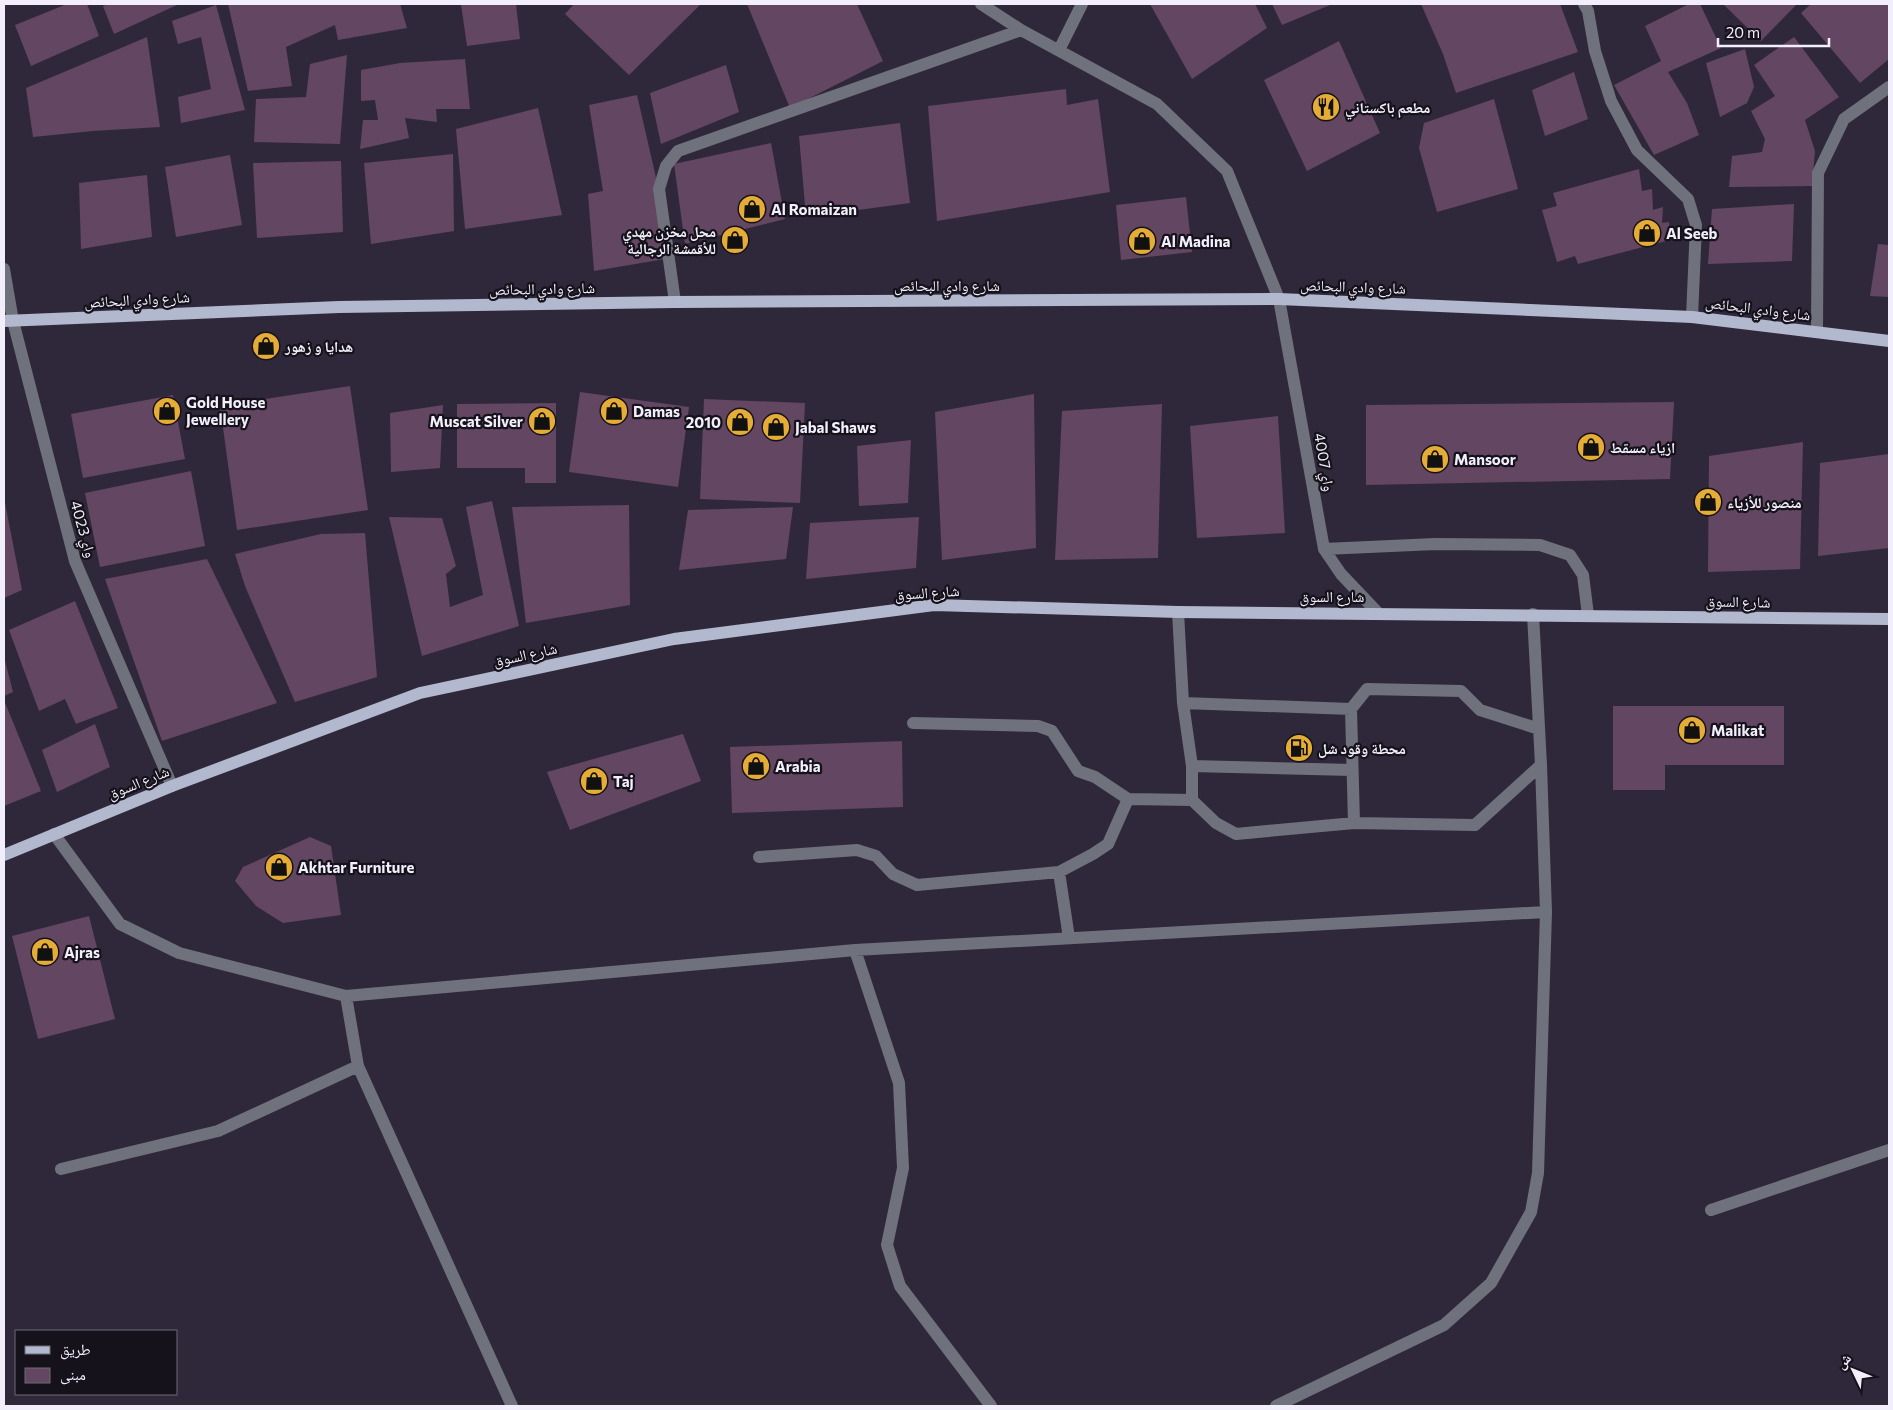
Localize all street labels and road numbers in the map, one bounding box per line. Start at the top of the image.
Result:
street label: شارع وادي البحائص [1300,275,1406,301]
street label: شارع وادي البحائص [894,276,1000,298]
street label: شارع وادي البحائص [489,278,595,302]
street label: شارع وادي البحائص [84,287,191,315]
street label: شارع وادي البحائص [1704,293,1812,327]
street label: واي 4007 [1307,431,1339,493]
street label: واي 4023 [64,498,101,561]
street label: شارع السوق [894,581,960,605]
street label: شارع السوق [1300,587,1365,607]
street label: شارع السوق [1705,591,1771,613]
street label: شارع السوق [491,638,559,671]
street label: شارع السوق [105,761,172,804]

